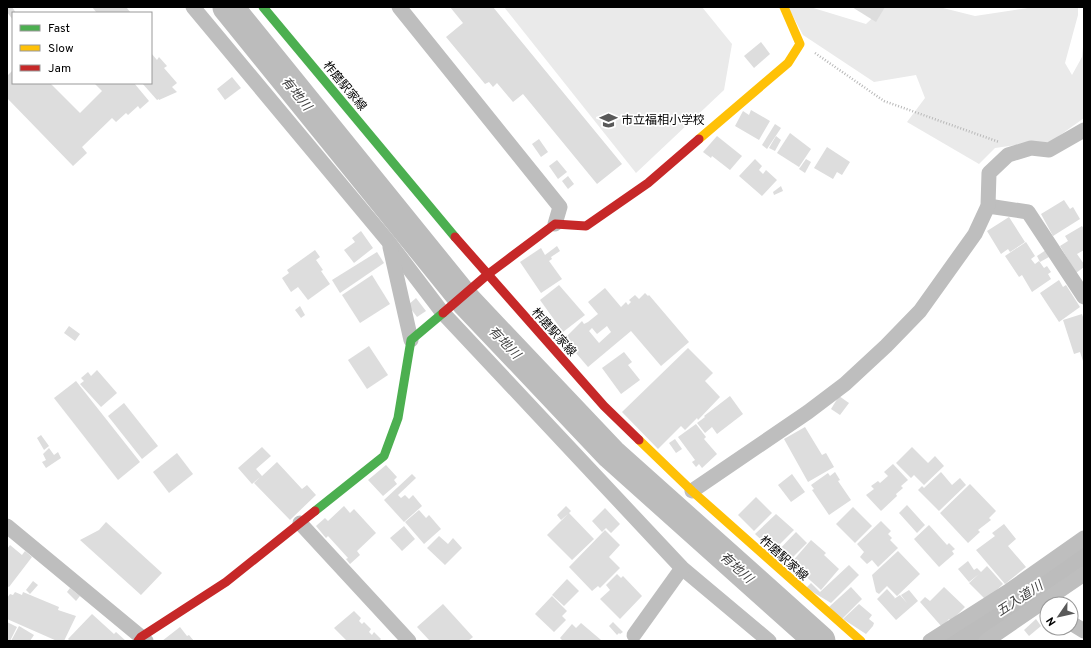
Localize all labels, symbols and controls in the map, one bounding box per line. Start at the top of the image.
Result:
legend [12,12,152,84]
text: Fast [48,21,70,37]
text: Slow [48,41,74,57]
street label: 柞磨駅家線 [319,59,370,115]
text: Jam [48,61,71,77]
water label: 有地川 [277,74,315,116]
school or university icon: 市立福相小学校 [598,110,618,130]
place label: 市立福相小学校 [621,113,705,129]
street label: 柞磨駅家線 [527,305,579,360]
water label: 有地川 [484,324,524,364]
street label: 柞磨駅家線 [756,533,811,585]
water label: 有地川 [716,549,757,589]
water label: 五入道川 [994,578,1048,621]
north arrow [1039,596,1079,636]
text: N [1044,614,1060,628]

